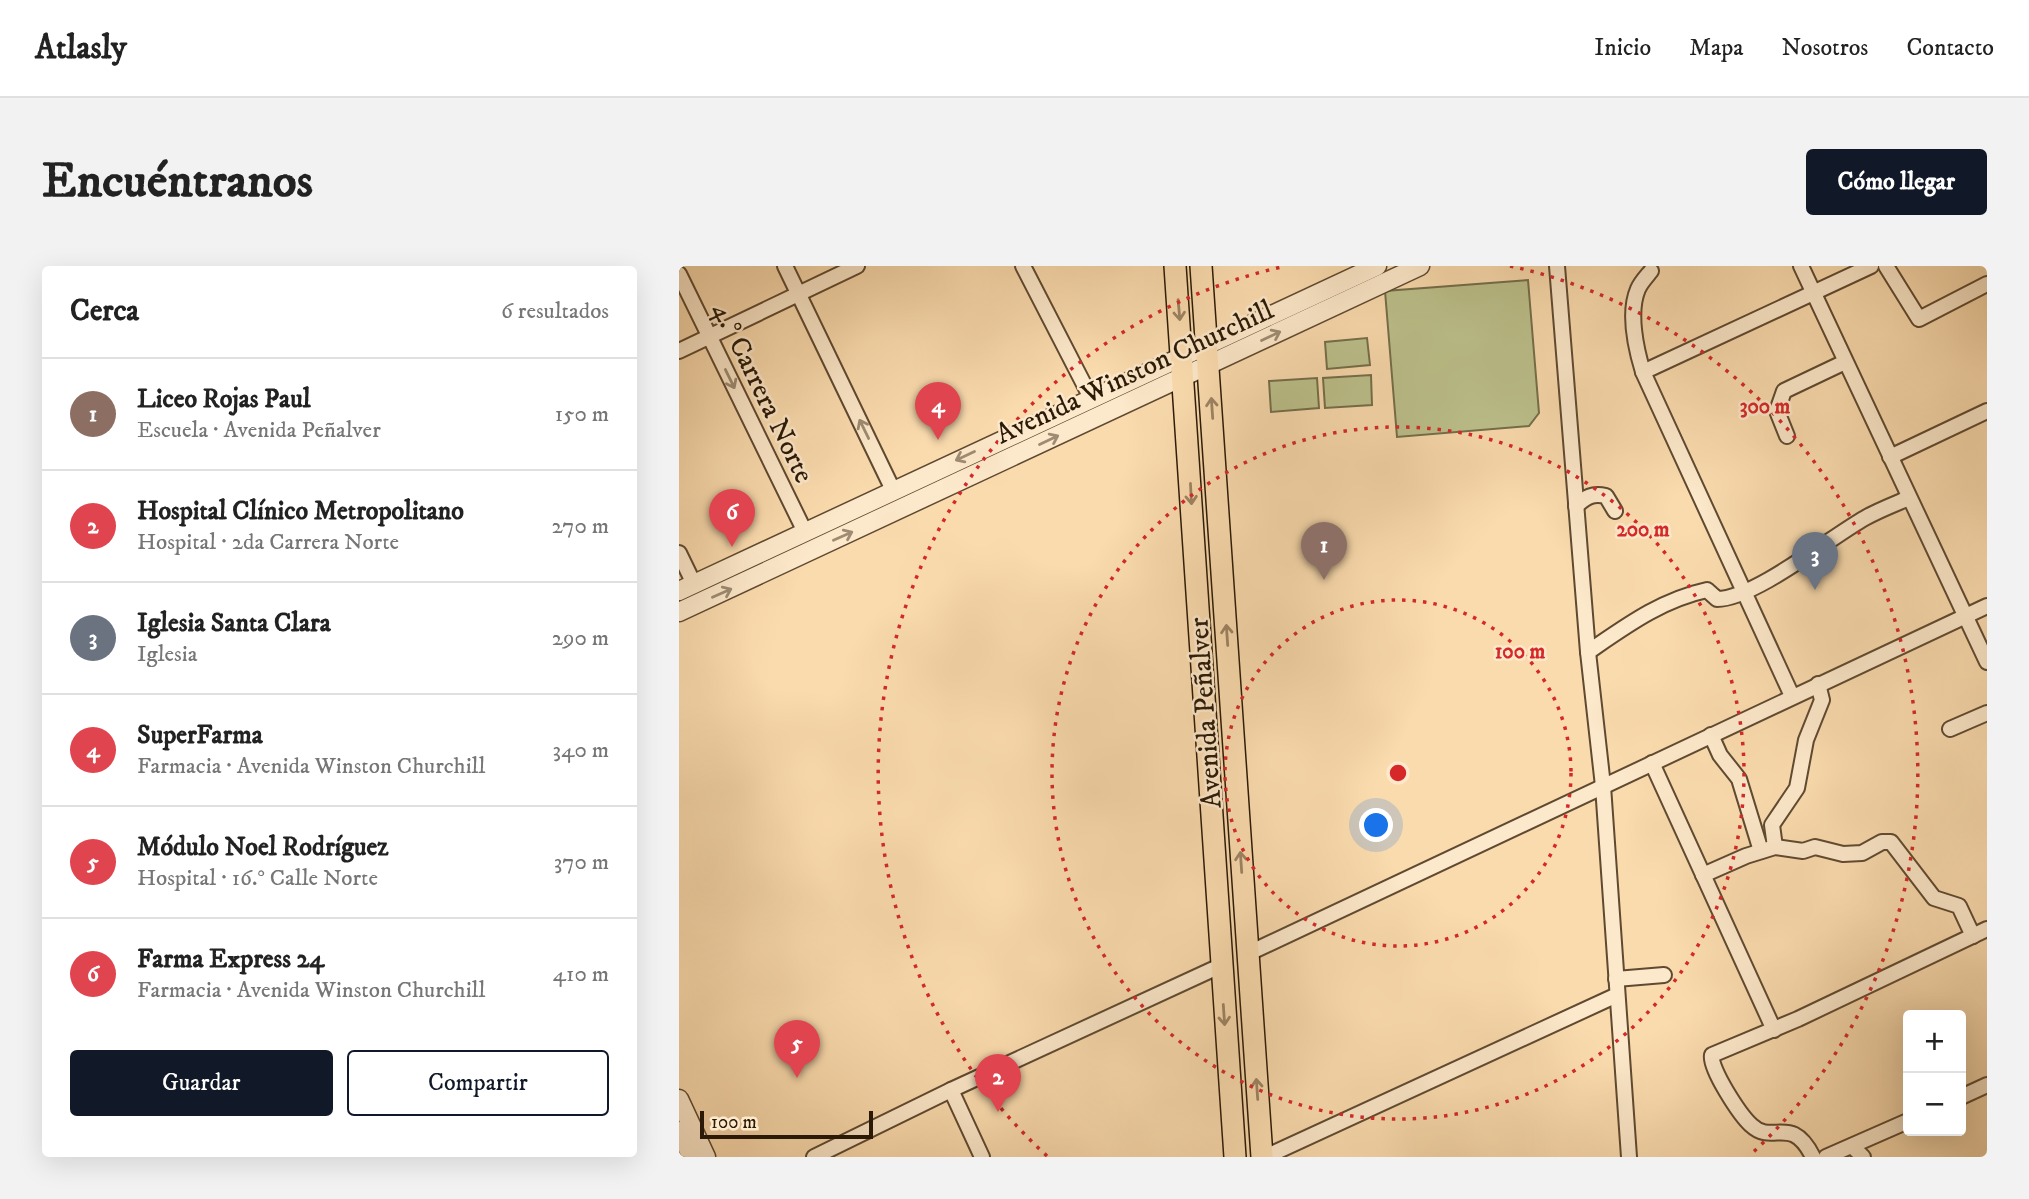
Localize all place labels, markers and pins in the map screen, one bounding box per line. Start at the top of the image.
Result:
pin: 4 [915,382,961,440]
pin: 6 [709,489,755,547]
pin: 1 [1301,522,1347,580]
pin: 3 [1792,532,1838,590]
centre of rings [1386,761,1410,785]
pin: 5 [774,1020,820,1078]
pin: 2 [975,1054,1021,1112]

